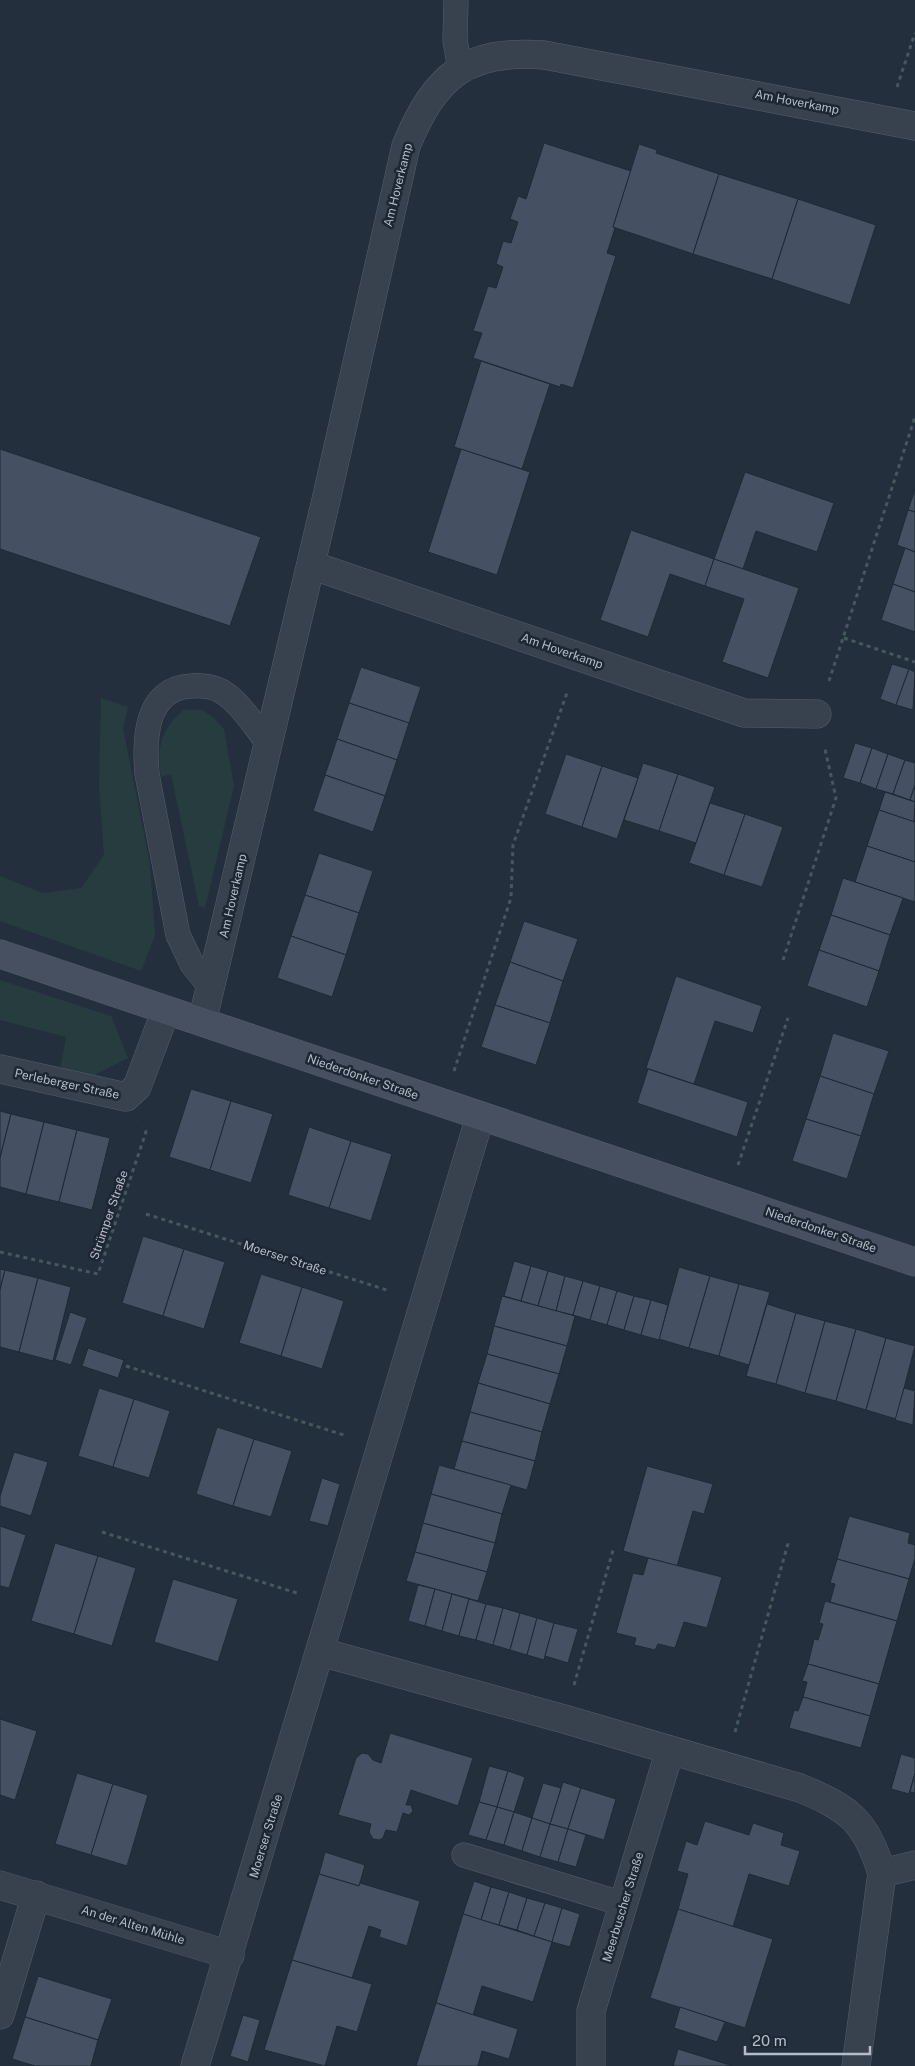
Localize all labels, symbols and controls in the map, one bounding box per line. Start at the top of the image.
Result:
street label: Am Hoverkamp [754,87,840,117]
street label: Am Hoverkamp [381,142,415,228]
street label: Am Hoverkamp [519,630,605,672]
street label: Am Hoverkamp [217,853,249,939]
street label: Niederdonker Straße [306,1051,421,1103]
street label: Perleberger Straße [13,1066,121,1102]
street label: Strümper Straße [87,1168,131,1262]
street label: Niederdonker Straße [764,1204,879,1256]
street label: Moerser Straße [242,1238,329,1278]
street label: Moerser Straße [247,1792,285,1880]
street label: Meerbuscher Straße [600,1850,646,1964]
street label: An der Alten Mühle [80,1903,187,1947]
scale bar [745,2024,870,2056]
text: 20 m [752,2032,787,2049]

